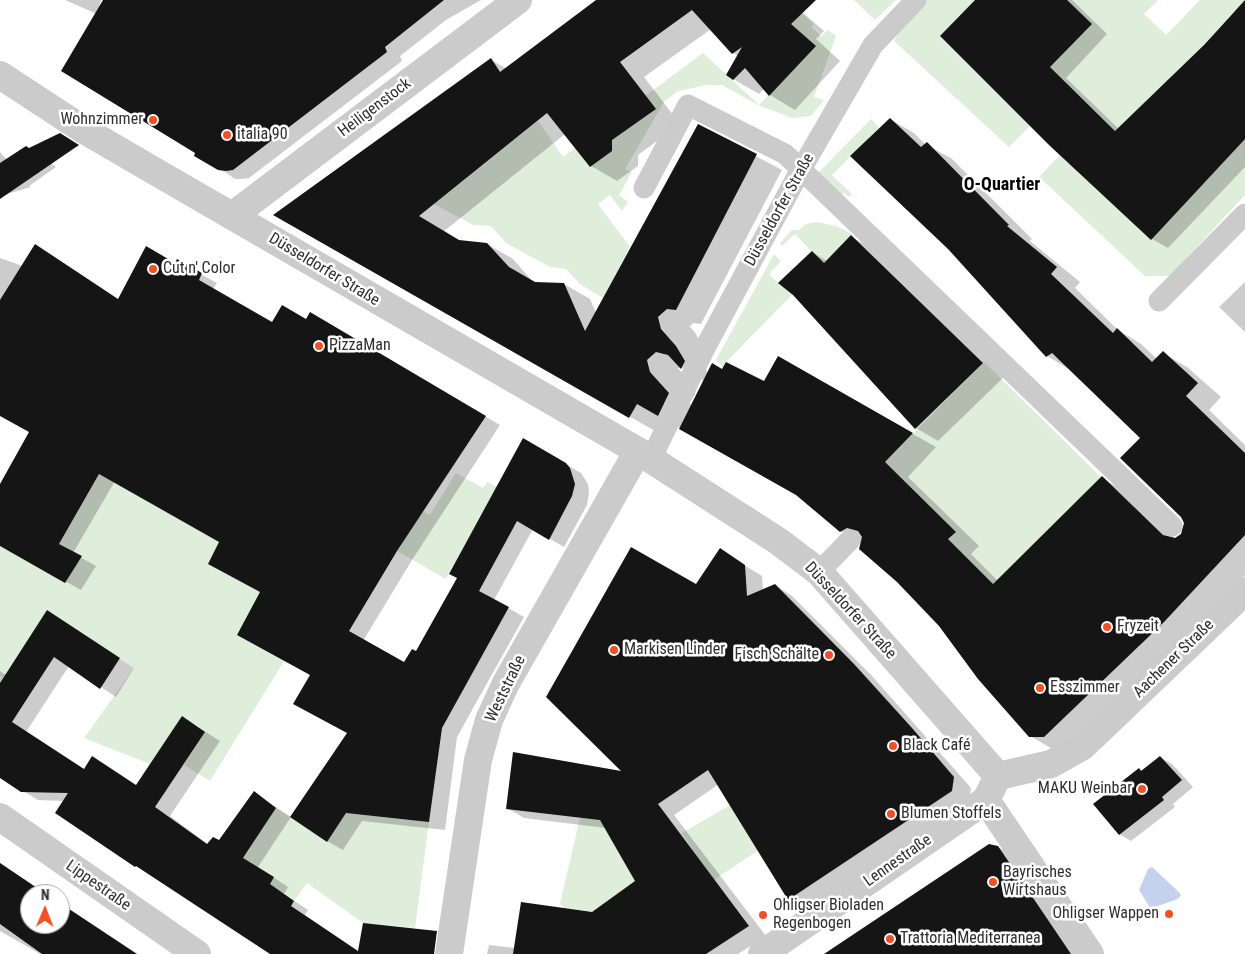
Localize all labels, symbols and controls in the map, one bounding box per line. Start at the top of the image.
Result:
street label: Heiligenstock [335,74,415,142]
place label: Wohnzimmer [60,110,143,130]
marker: Wohnzimmer [147,114,159,126]
place label: italia 90 [237,125,288,145]
marker: italia 90 [221,129,233,141]
street label: Düsseldorfer Straße [741,150,819,270]
district label: O-Quartier [964,174,1040,196]
street label: Düsseldorfer Straße [265,229,383,311]
place label: Cut n' Color [163,259,235,279]
marker: Cut n' Color [147,263,159,275]
place label: PizzaMan [329,336,391,356]
marker: PizzaMan [313,340,325,352]
street label: Düsseldorfer Straße [800,559,900,663]
street label: Aachener Straße [1130,616,1218,702]
place label: Fryzeit [1117,617,1159,637]
marker: Fryzeit [1101,621,1113,633]
place label: Markisen Linder [624,640,725,660]
marker: Markisen Linder [608,644,620,656]
place label: Fisch Schälte [735,645,819,665]
marker: Fisch Schälte [823,649,835,661]
street label: Weststraße [482,653,530,725]
place label: Esszimmer [1050,678,1120,698]
marker: Esszimmer [1034,682,1046,694]
place label: Black Café [903,736,970,756]
marker: Black Café [887,740,899,752]
place label: MAKU Weinbar [1038,779,1132,799]
marker: MAKU Weinbar [1136,783,1148,795]
place label: Blumen Stoffels [901,804,1001,824]
marker: Blumen Stoffels [885,808,897,820]
street label: Lennestraße [860,831,936,891]
street label: Lippestraße [62,857,134,915]
place label: Bayrisches Wirtshaus [1003,863,1072,901]
marker: Bayrisches Wirtshaus [987,876,999,888]
north arrow [20,884,70,934]
text: N [41,887,50,903]
place label: Ohligser Bioladen Regenbogen [773,896,884,934]
place label: Ohligser Wappen [1052,904,1159,924]
marker: Ohligser Wappen [1163,908,1175,920]
marker: Ohligser Bioladen Regenbogen [757,909,769,921]
place label: Trattoria Mediterranea [900,929,1041,949]
marker: Trattoria Mediterranea [884,933,896,945]

